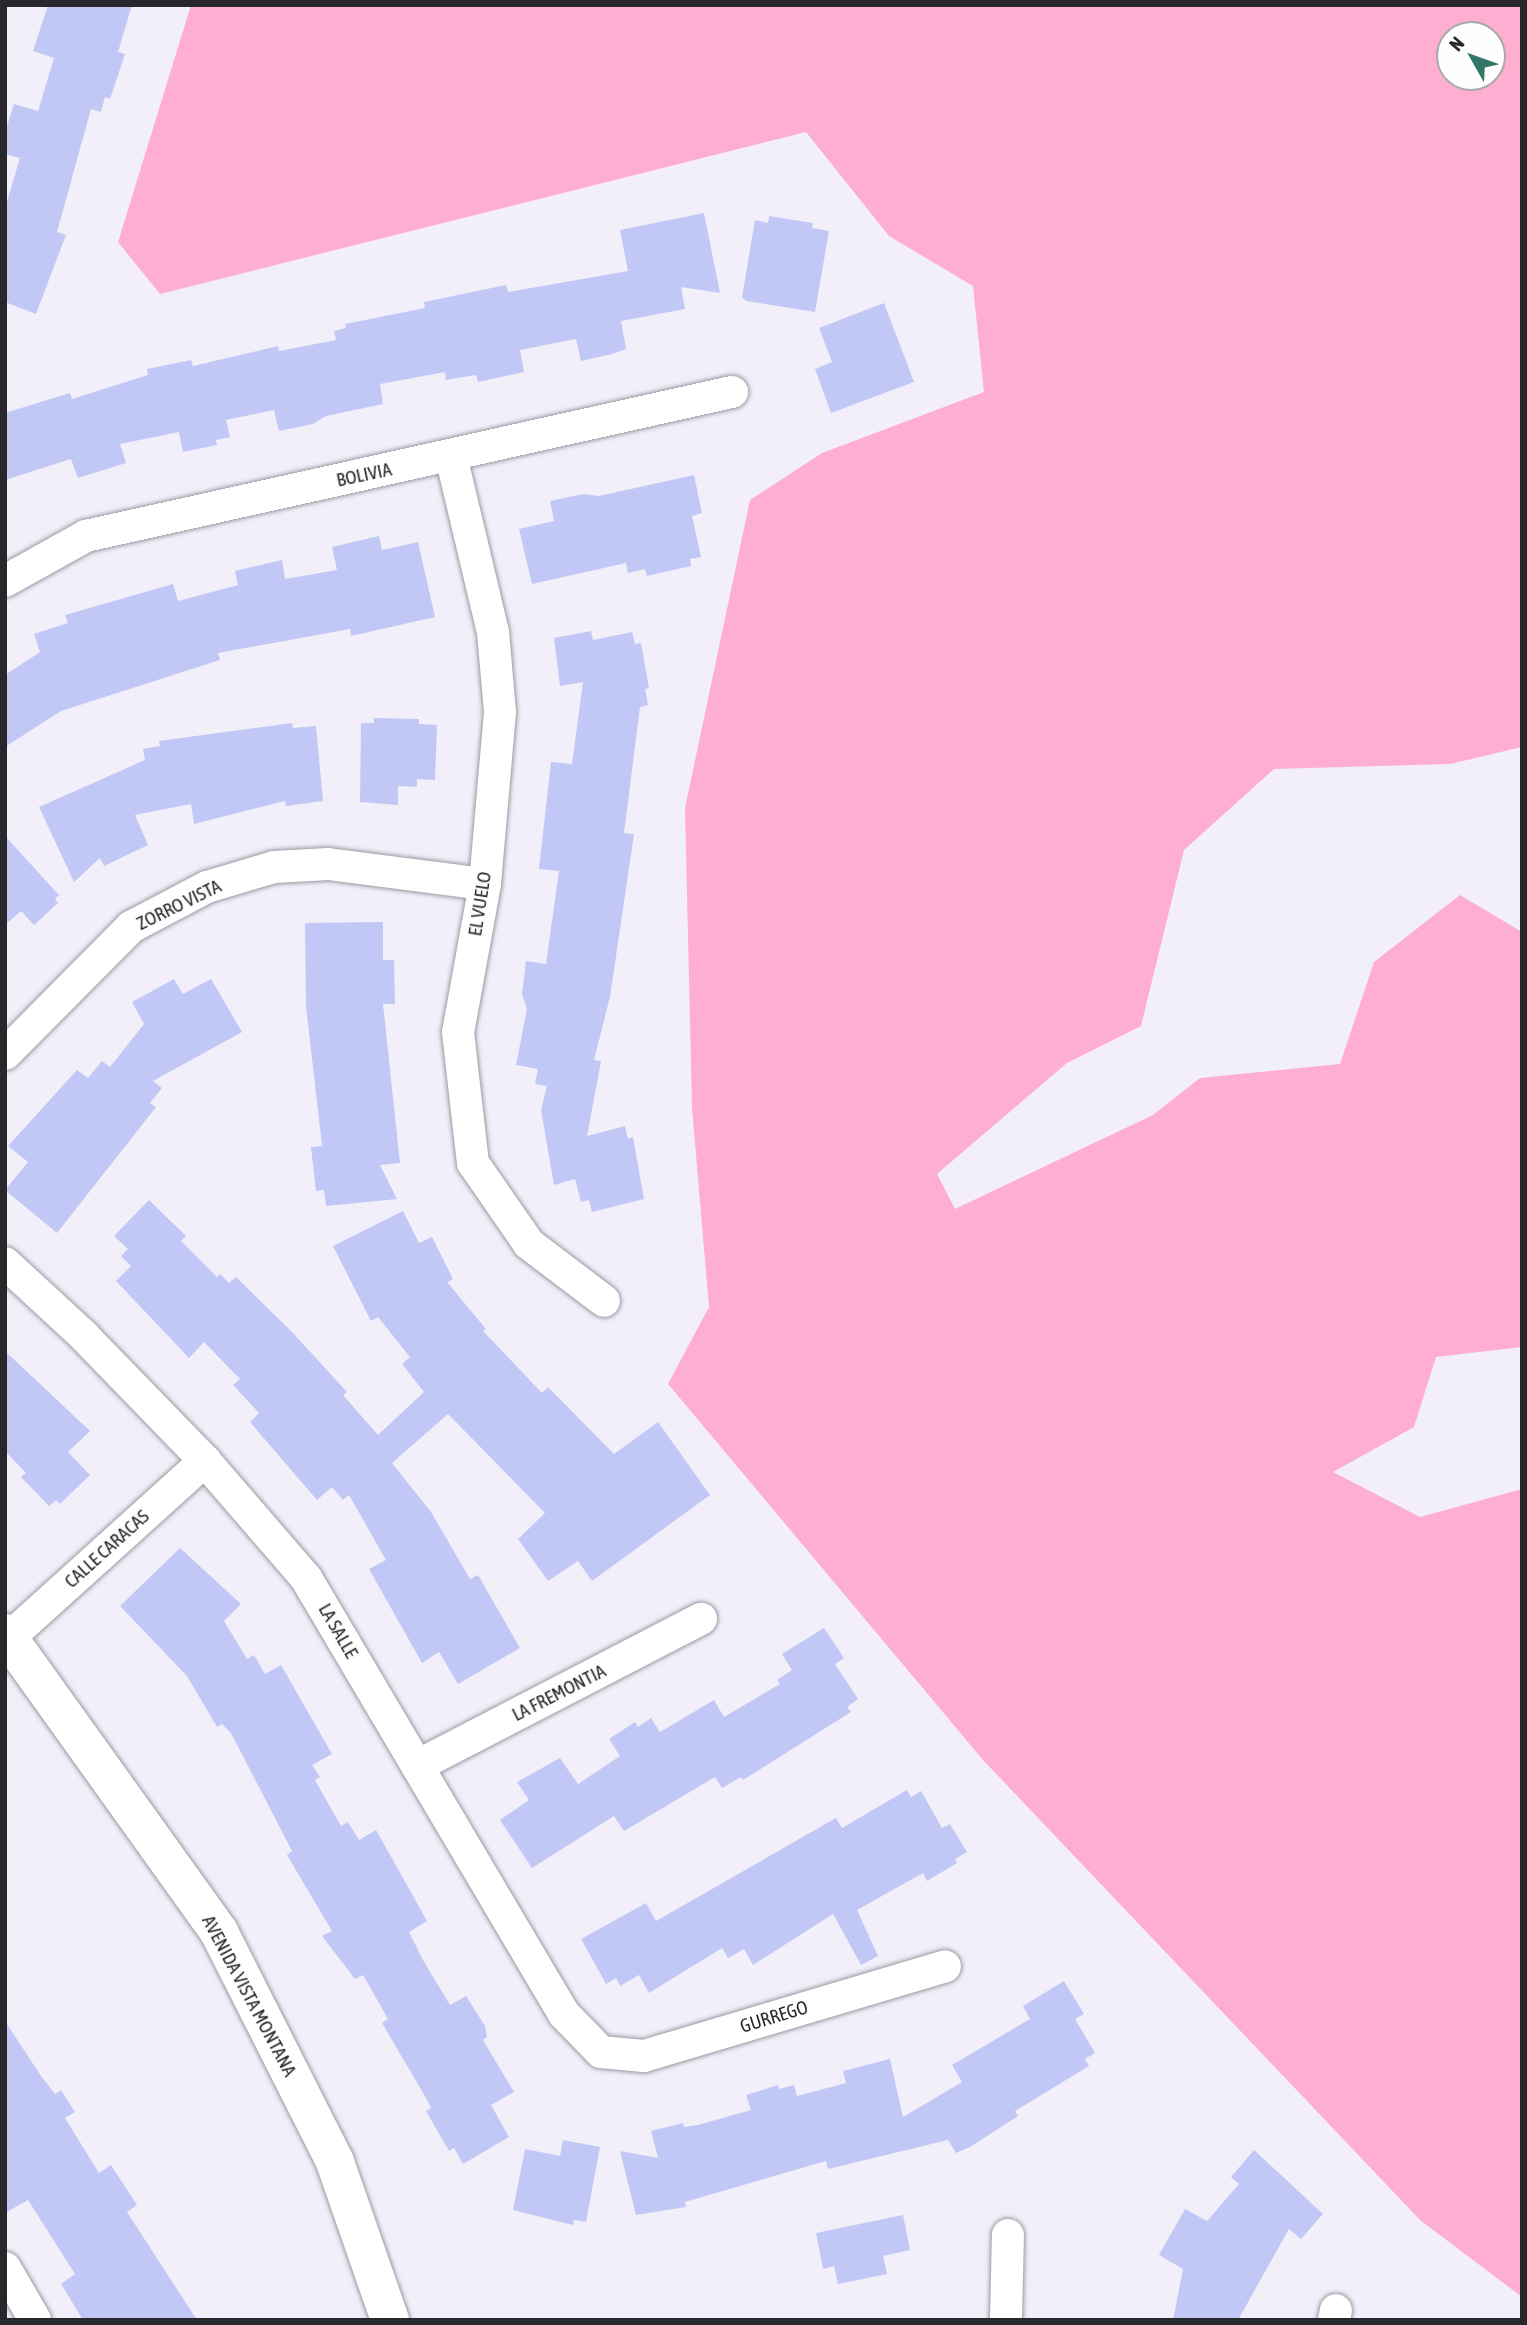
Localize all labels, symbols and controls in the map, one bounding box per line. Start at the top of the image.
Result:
north arrow [1436,21,1506,91]
text: N [1444,32,1468,55]
street label: BOLIVIA [334,458,394,492]
street label: EL VUELO [464,870,496,938]
street label: ZORRO VISTA [133,875,225,935]
street label: CALLE CARACAS [60,1505,154,1593]
street label: LA SALLE [313,1600,363,1662]
street label: LA FREMONTIA [508,1660,610,1726]
street label: AVENIDA VISTA MONTANA [197,1912,301,2080]
street label: GURREGO [737,1996,811,2038]

